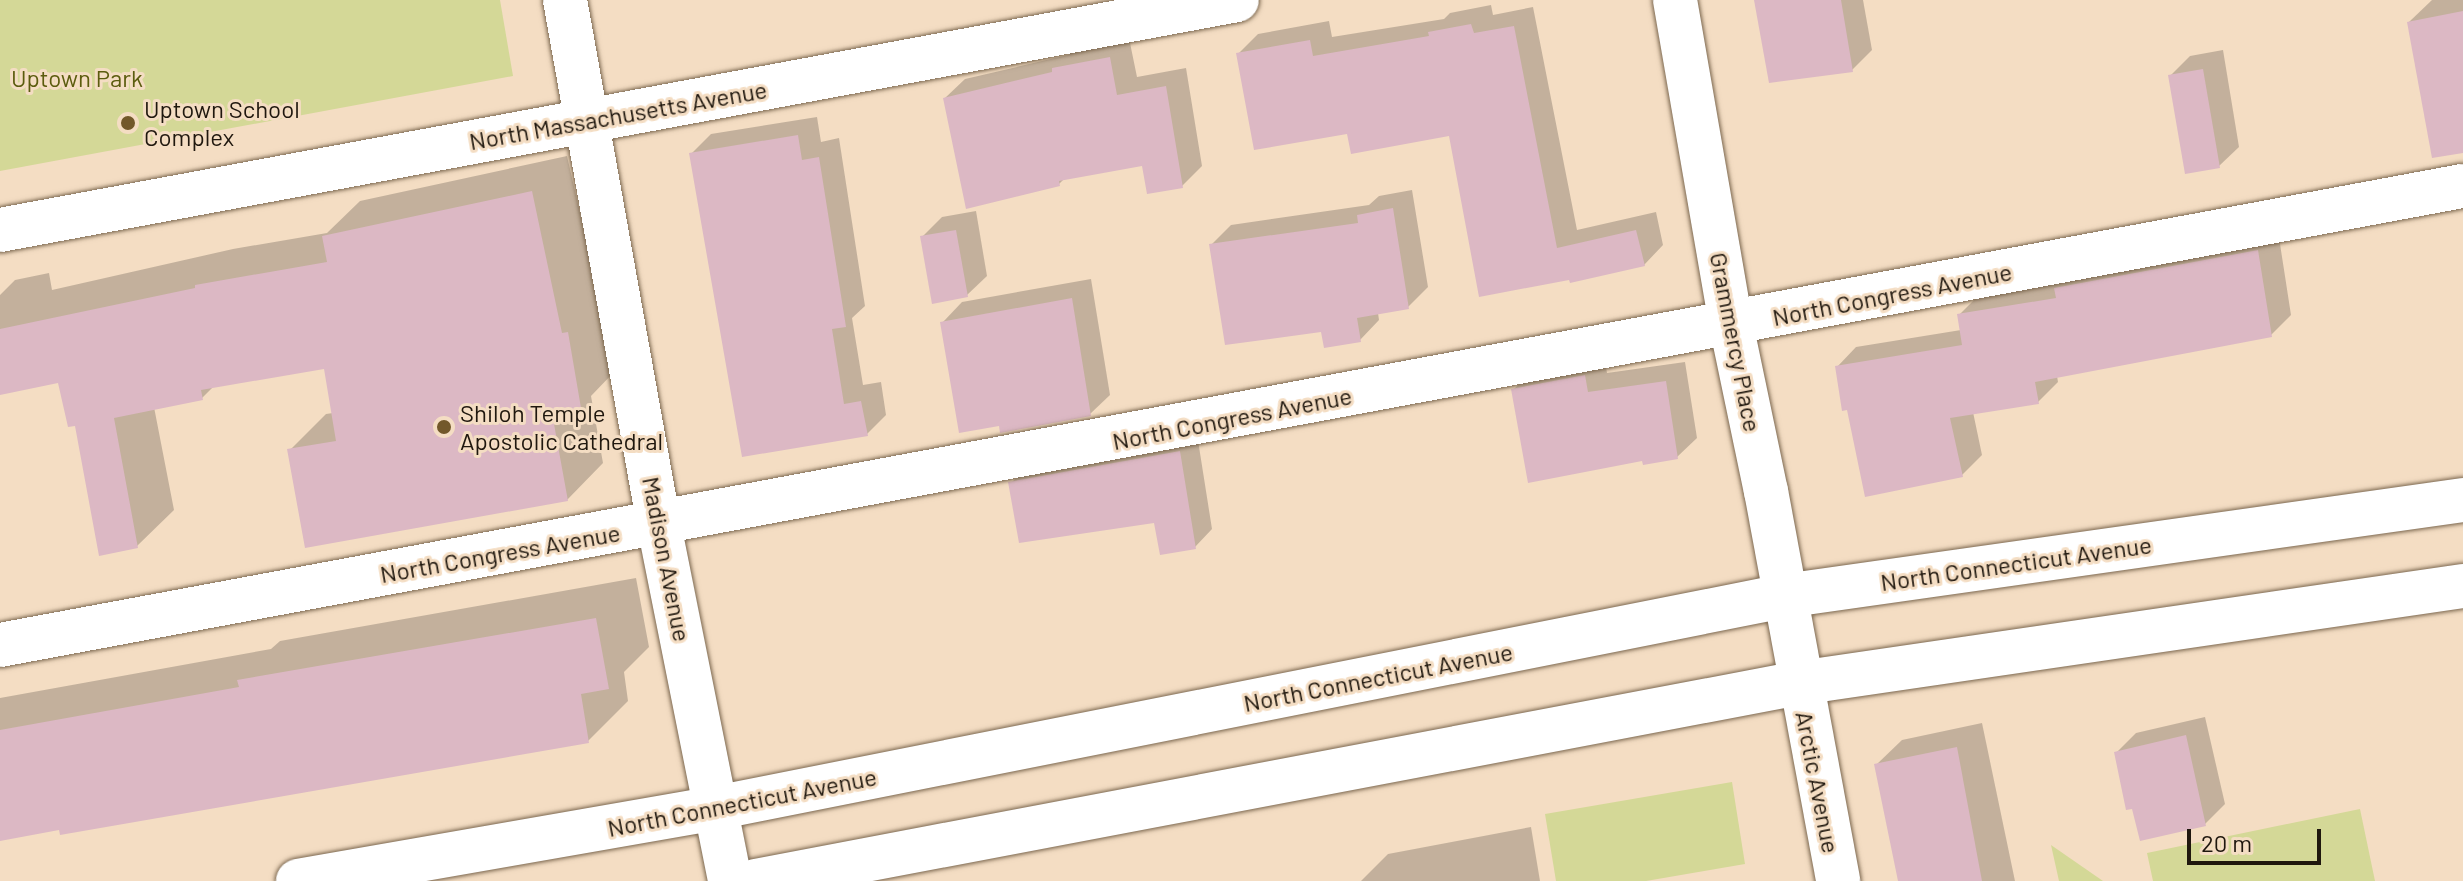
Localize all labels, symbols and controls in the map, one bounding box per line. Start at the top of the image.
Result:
park label: Uptown Park [11,64,143,92]
street label: North Massachusetts Avenue [467,75,769,155]
place label: Uptown School Complex [144,95,300,151]
marker: Uptown School Complex [119,114,137,132]
street label: Grammercy Place [1704,250,1768,434]
street label: North Congress Avenue [1770,257,2014,331]
street label: North Congress Avenue [1110,381,1354,455]
place label: Shiloh Temple Apostolic Cathedral [460,399,663,455]
marker: Shiloh Temple Apostolic Cathedral [435,418,453,436]
street label: Madison Avenue [637,474,697,644]
street label: North Congress Avenue [378,518,622,588]
street label: North Connecticut Avenue [1879,530,2153,596]
street label: North Connecticut Avenue [1241,637,1515,717]
street label: Arctic Avenue [1790,709,1846,855]
street label: North Connecticut Avenue [605,762,879,842]
scale bar [2191,813,2325,863]
text: 20 m [2201,828,2252,857]

